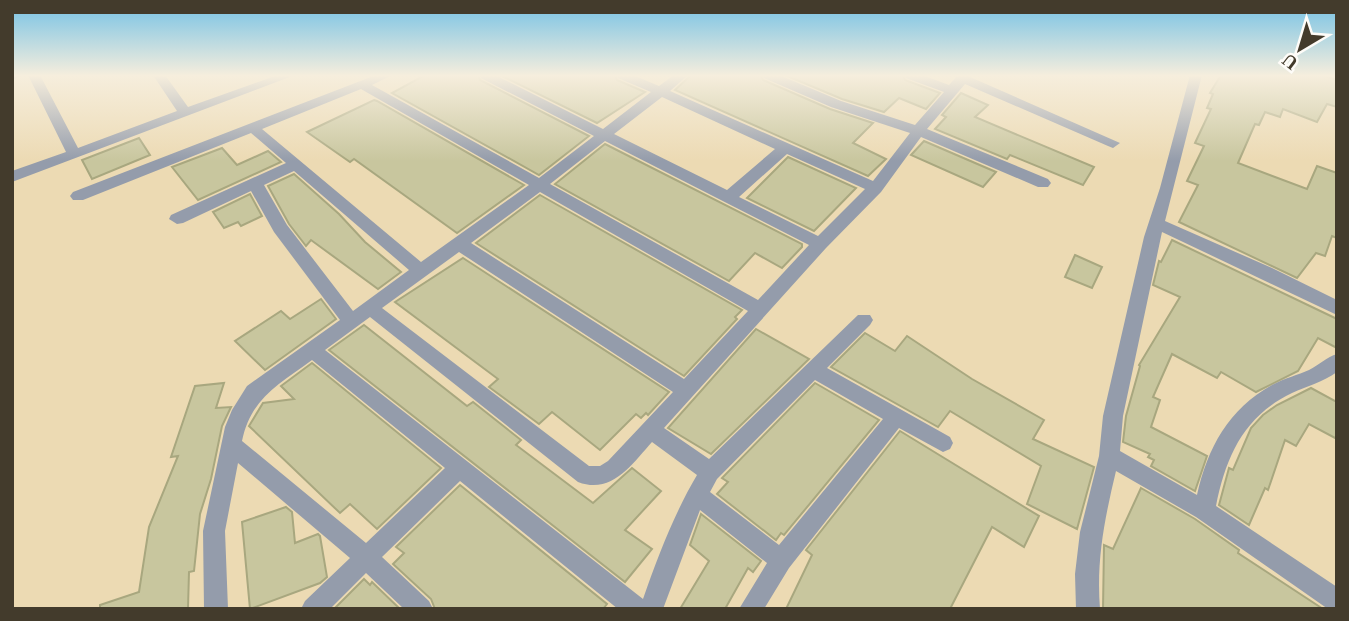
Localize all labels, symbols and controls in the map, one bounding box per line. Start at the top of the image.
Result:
north arrow [1265,14,1335,84]
text: U [1278,49,1302,75]

